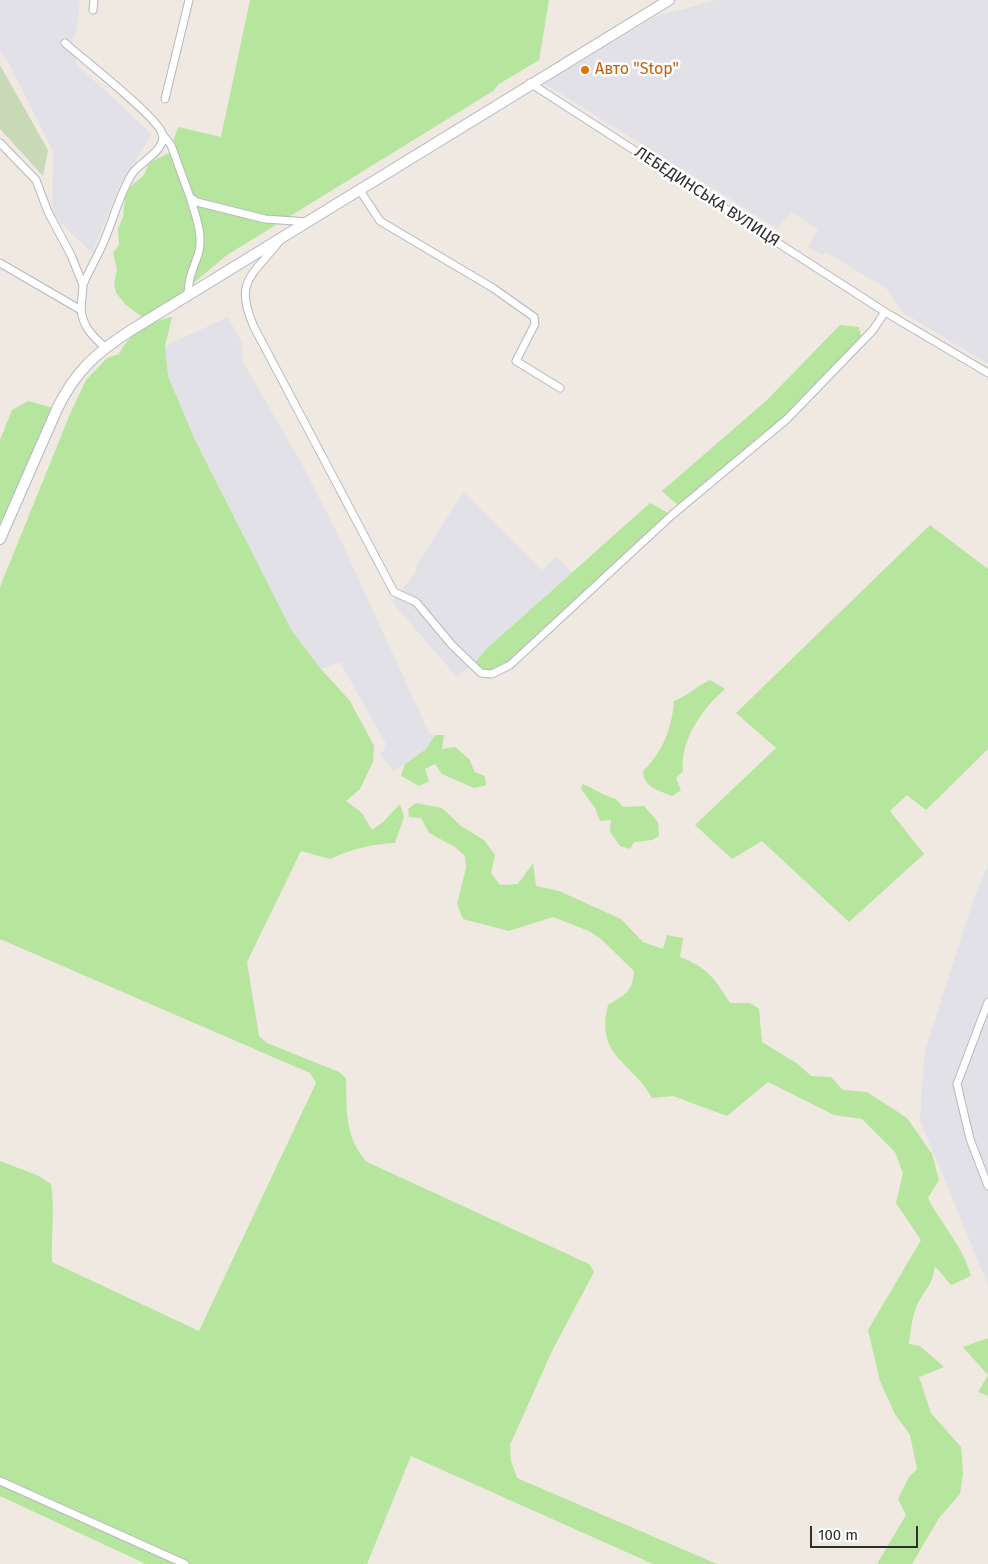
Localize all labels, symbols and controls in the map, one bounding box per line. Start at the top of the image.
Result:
place label: Авто "Stop" [595,60,679,80]
marker: Авто "Stop" [579,64,591,76]
street label: ЛЕБЕДИНСЬКА ВУЛИЦЯ [631,143,783,251]
scale bar [813,1516,920,1548]
text: 100 m [818,1526,858,1544]

